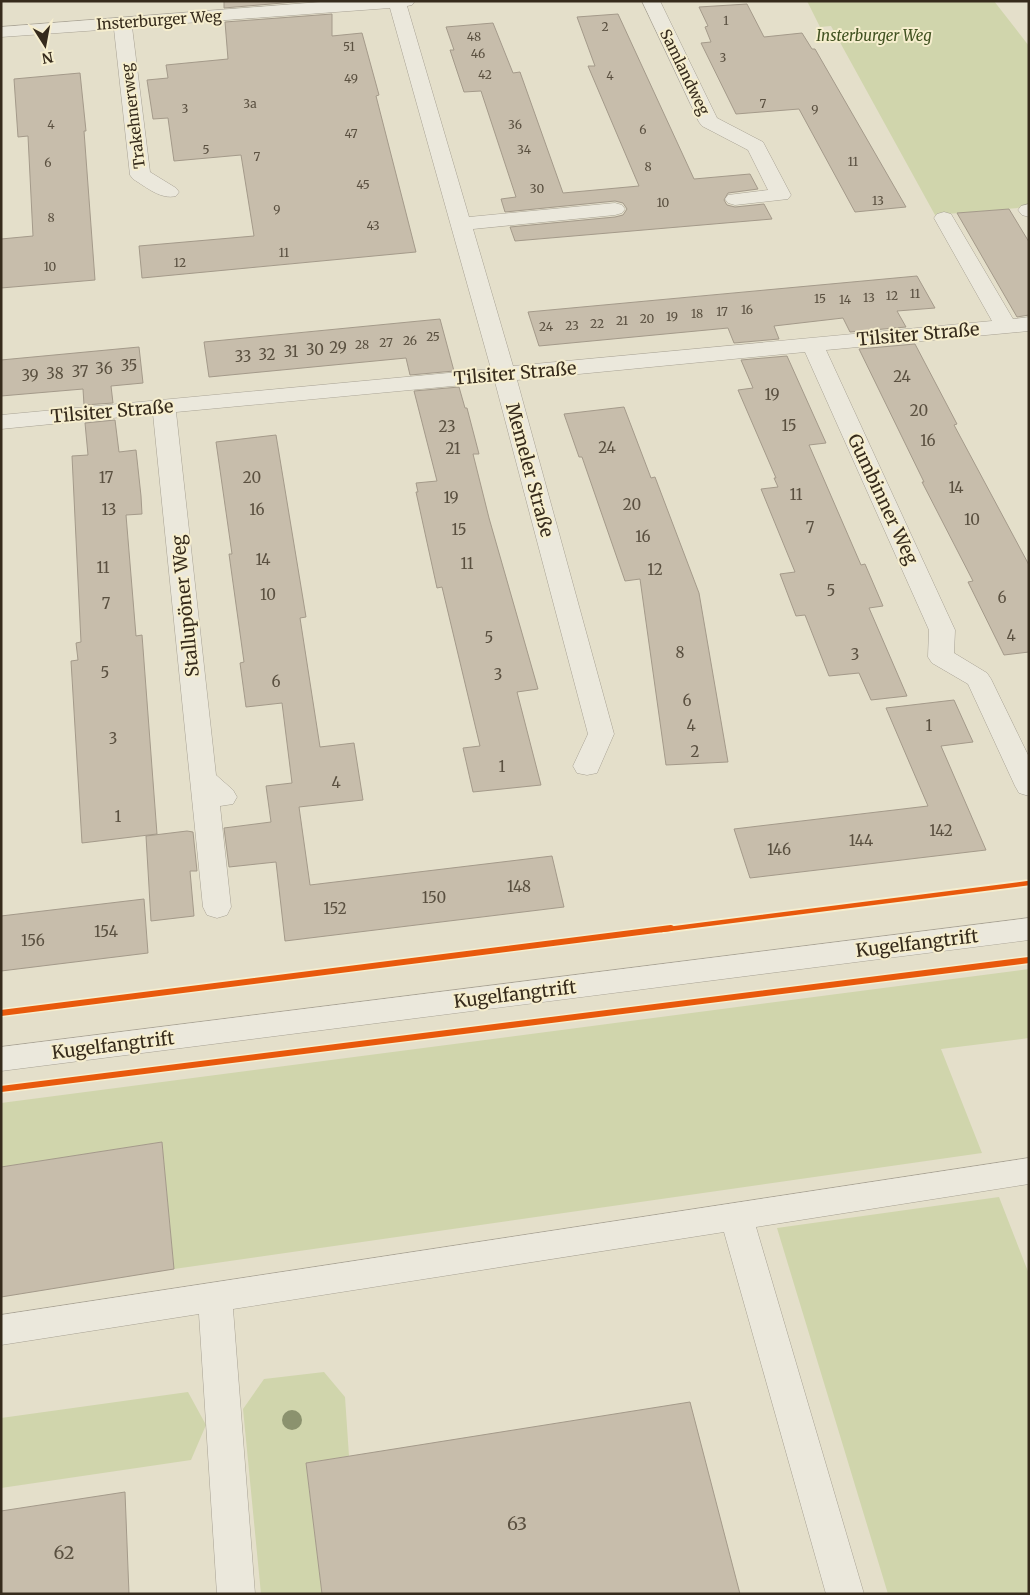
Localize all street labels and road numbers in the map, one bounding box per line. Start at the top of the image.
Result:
street label: Insterburger Weg [96,6,222,34]
street label: Samlandweg [656,26,714,118]
street label: Trakehnerweg [117,62,149,170]
street label: Tilsiter Straße [856,317,980,351]
street label: Tilsiter Straße [453,356,577,390]
street label: Tilsiter Straße [50,394,174,428]
street label: Memeler Straße [501,400,559,540]
street label: Gumbinner Weg [843,430,923,568]
street label: Stallupöner Weg [166,534,204,678]
street label: Kugelfangtrift [854,924,980,962]
street label: Kugelfangtrift [452,975,578,1013]
street label: Kugelfangtrift [50,1026,176,1064]

